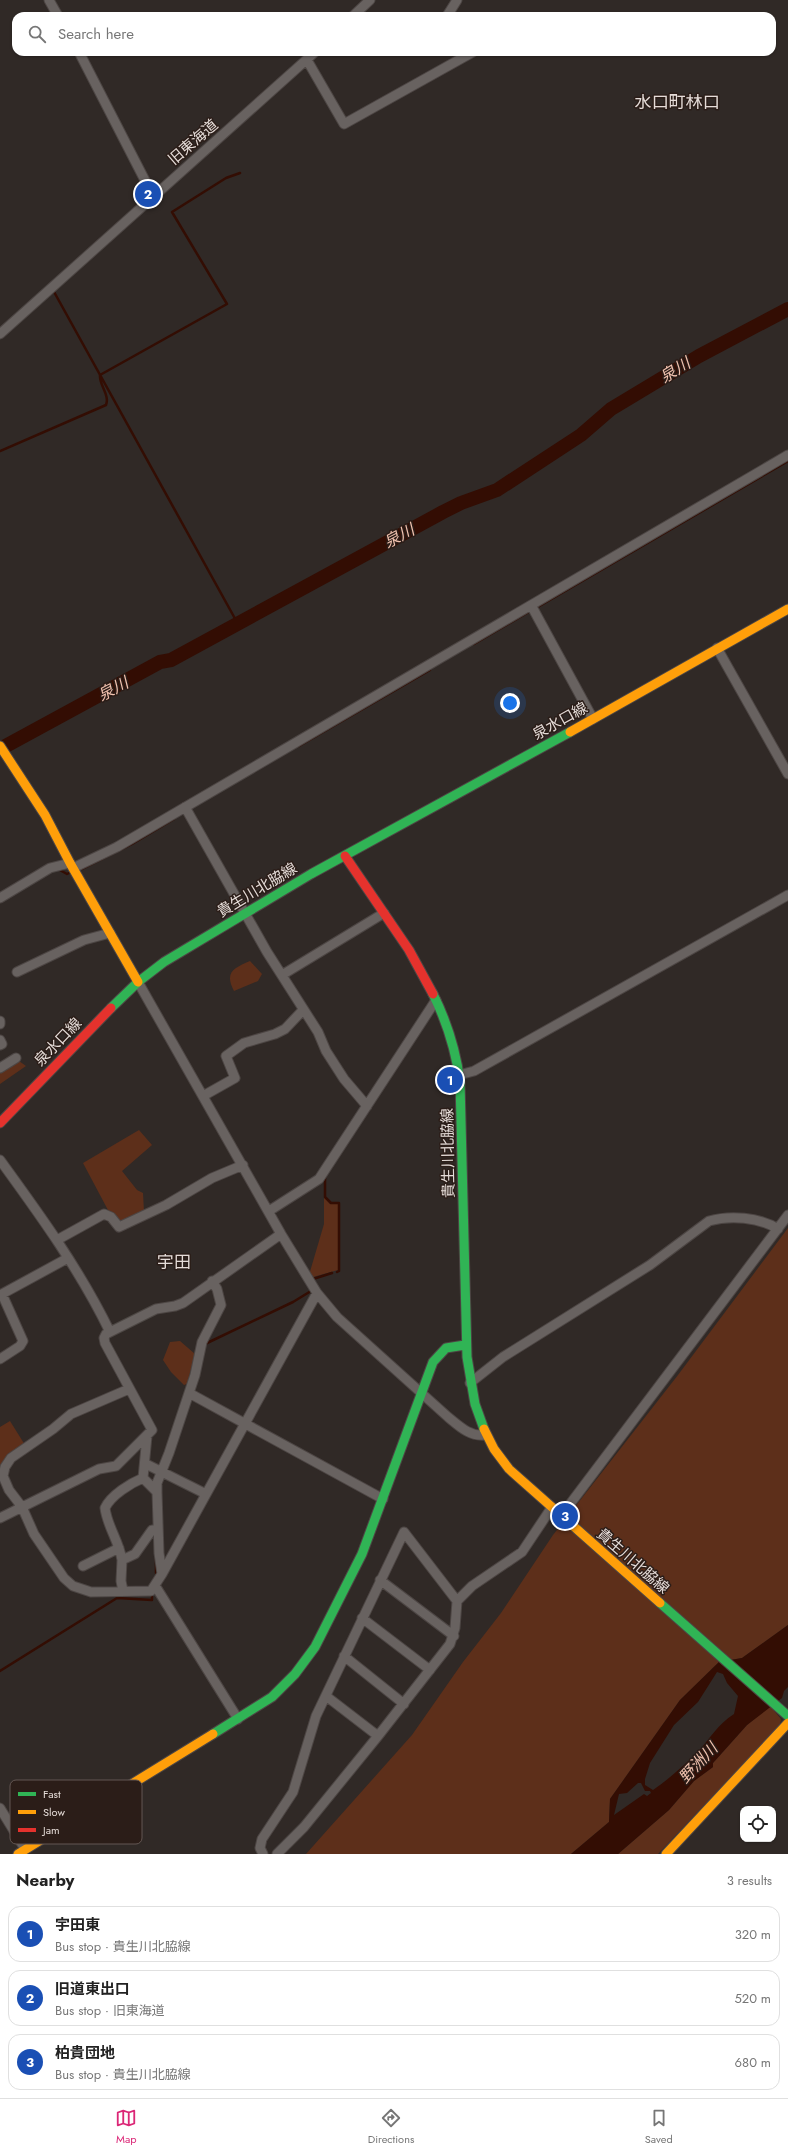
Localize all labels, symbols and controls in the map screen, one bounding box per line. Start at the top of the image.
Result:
search box [12,12,776,56]
icon: search [26,23,48,45]
text: Search here [58,23,134,45]
district label: 水口町林口 [635,90,720,114]
street label: 旧東海道 [163,114,223,170]
pin: 2 [135,179,161,209]
water label: 泉川 [655,351,696,388]
water label: 泉川 [379,517,420,554]
water label: 泉川 [93,670,134,707]
your location [500,693,520,713]
street label: 泉水口線 [528,697,592,745]
street label: 貴生川北脇線 [213,857,301,923]
street label: 泉水口線 [29,1013,87,1071]
pin: 1 [437,1065,463,1095]
street label: 貴生川北脇線 [436,1108,460,1198]
district label: 宇田 [157,1250,191,1274]
pin: 3 [552,1501,578,1531]
street label: 貴生川北脇線 [592,1523,674,1599]
water label: 野洲川 [673,1736,724,1788]
legend [10,1780,142,1844]
text: Fast [43,1786,61,1802]
text: Slow [43,1804,65,1820]
map controls [740,1806,776,1842]
button: locate [740,1806,776,1842]
text: Jam [41,1822,60,1838]
text: Nearby [16,1868,74,1892]
text: 3 results [727,1871,772,1890]
text: 宇田東 [55,1914,100,1936]
text: 1 [27,1925,33,1944]
text: 320 m [735,1925,771,1944]
text: Bus stop · 貴生川北脇線 [55,1937,191,1956]
text: 旧道東出口 [55,1978,130,2000]
text: 2 [26,1989,34,2008]
text: 520 m [734,1989,771,2008]
text: Bus stop · 旧東海道 [55,2001,165,2020]
text: 柏貴団地 [55,2042,115,2064]
text: 3 [26,2053,34,2072]
text: 680 m [735,2053,771,2072]
text: Bus stop · 貴生川北脇線 [55,2065,191,2084]
tab: Map [115,2107,137,2147]
tab: Directions [368,2107,414,2147]
tab: Saved [645,2107,673,2147]

